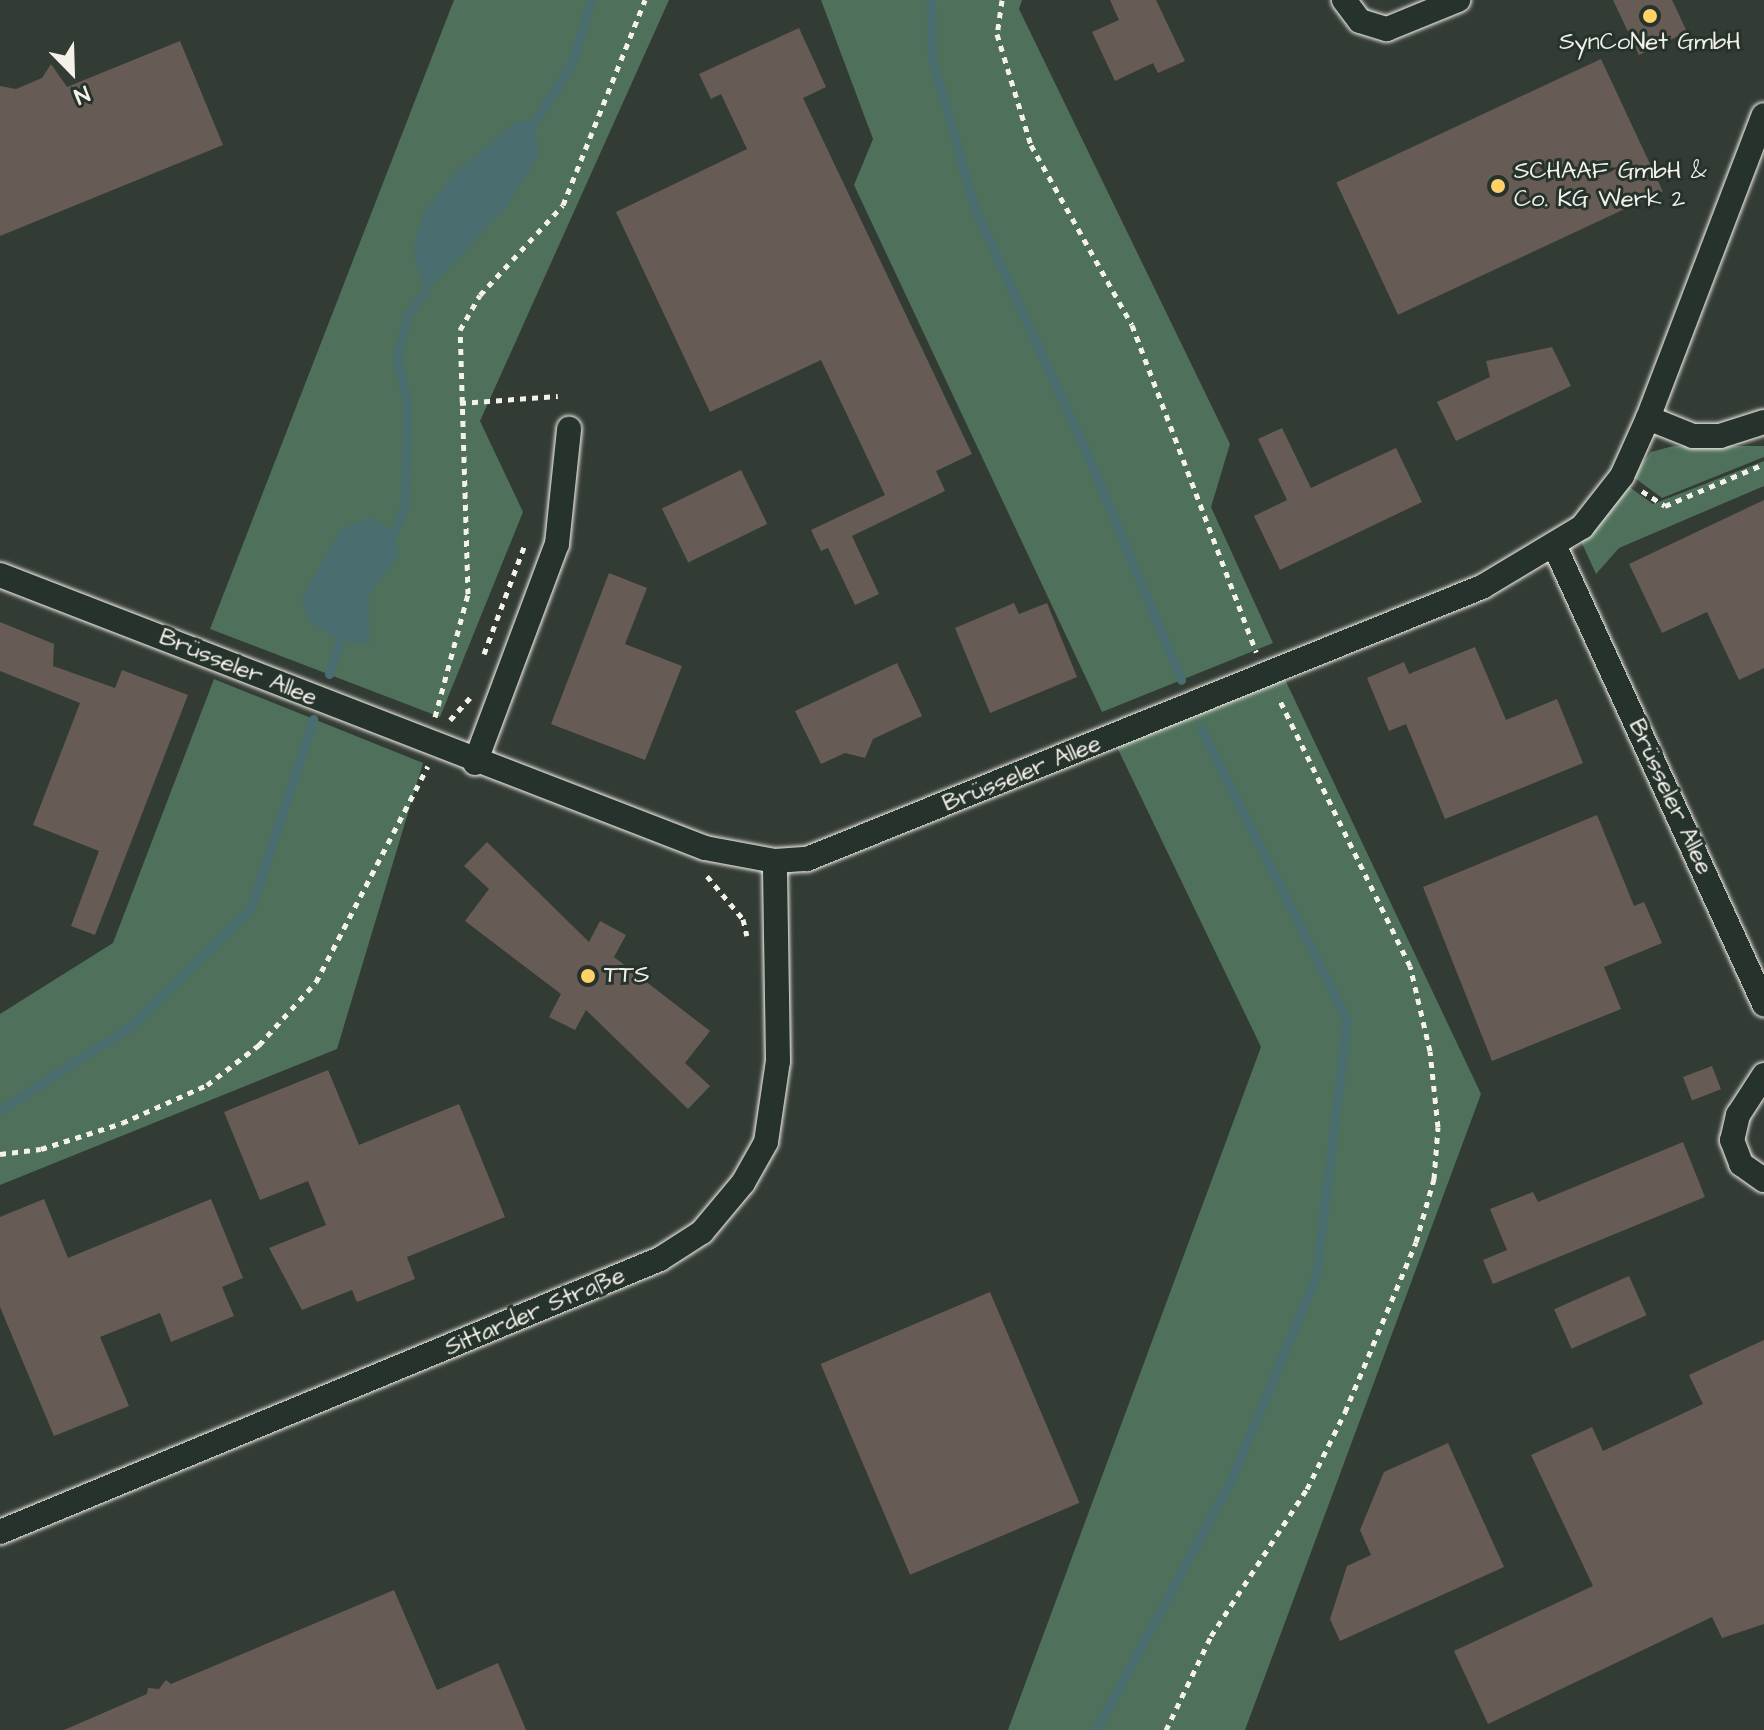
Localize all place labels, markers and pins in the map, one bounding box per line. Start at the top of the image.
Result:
marker: SynCoNet GmbH [1641,7,1659,25]
place label: SynCoNet GmbH [1559,29,1741,57]
place label: SCHAAF GmbH & Co. KG Werk 2 [1514,158,1707,214]
marker: SCHAAF GmbH & Co. KG Werk 2 [1489,177,1507,195]
place label: TTS [604,962,649,990]
marker: TTS [579,967,597,985]

